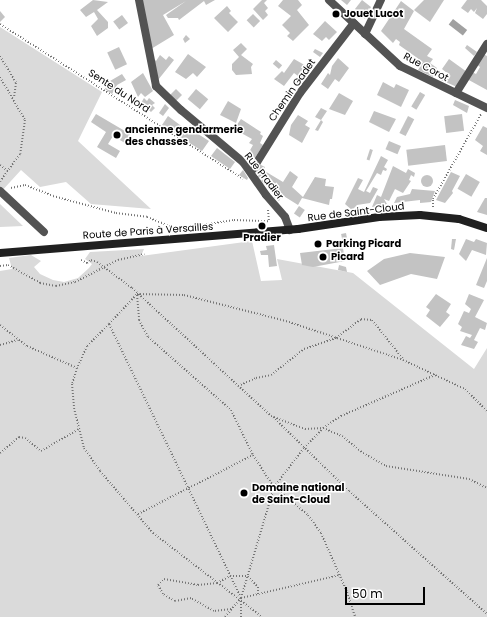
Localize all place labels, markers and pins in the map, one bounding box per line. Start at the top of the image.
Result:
place label: Jouet Lucot [344,8,403,20]
marker: Jouet Lucot [331,9,341,19]
place label: ancienne gendarmerie des chasses [125,123,243,146]
marker: ancienne gendarmerie des chasses [112,130,122,140]
marker: Pradier [257,221,267,231]
place label: Pradier [243,232,281,244]
place label: Parking Picard [326,238,401,250]
marker: Parking Picard [313,239,323,249]
place label: Picard [331,251,364,263]
marker: Picard [318,252,328,262]
place label: Domaine national de Saint-Cloud [252,481,344,504]
marker: Domaine national de Saint-Cloud [239,488,249,498]

